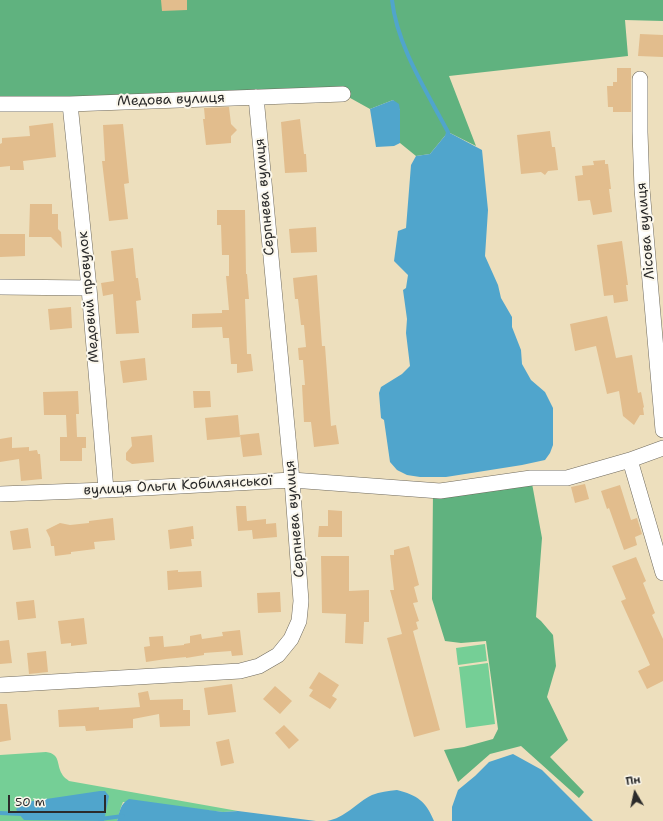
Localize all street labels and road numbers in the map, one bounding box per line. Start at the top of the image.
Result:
street label: Медова вулиця [117,90,225,110]
street label: Серпнева вулиця [251,138,279,256]
street label: Лісова вулиця [633,182,659,280]
street label: Медовий провулок [75,230,103,364]
street label: Серпнева вулиця [281,460,309,578]
street label: вулиця Ольги Кобилянської [83,473,273,499]

